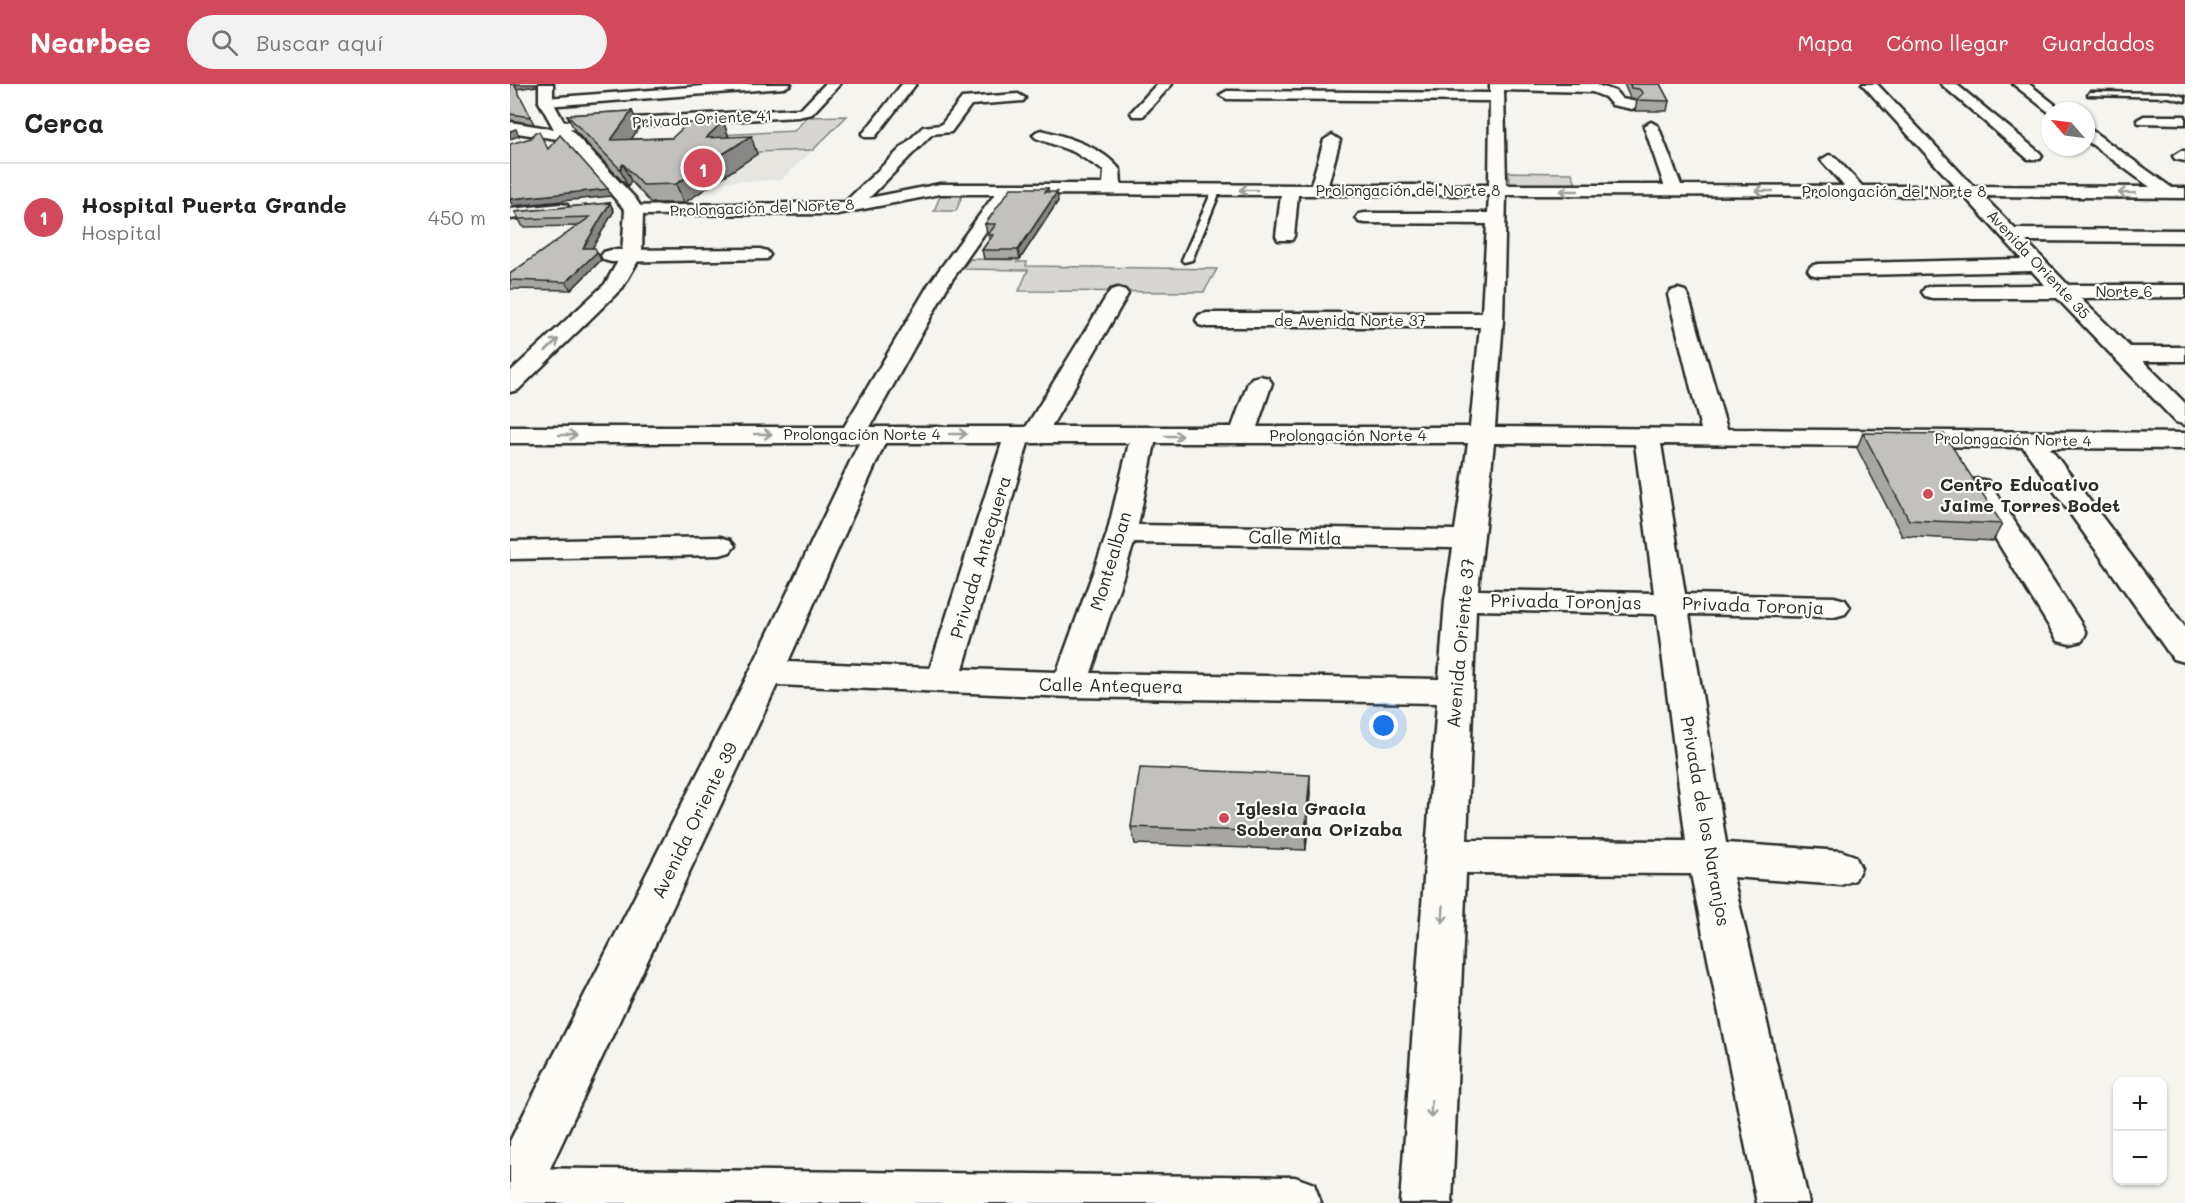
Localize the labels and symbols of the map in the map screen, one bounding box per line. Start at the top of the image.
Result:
north arrow [2041,102,2095,156]
street label: Privada Oriente 41 [632,104,772,132]
pin: 1 [684,146,722,190]
street label: Prolongación del Norte 8 [1316,180,1500,200]
street label: Prolongación del Norte 8 [1802,181,1986,201]
one-way arrow [1238,184,1258,196]
one-way arrow [1559,185,1579,197]
one-way arrow [1754,185,1774,197]
one-way arrow [2117,187,2137,199]
street label: Prolongación del Norte 8 [669,194,855,220]
street label: Avenida Oriente 35 [1983,205,2095,323]
street label: Norte 6 [2095,281,2153,301]
street label: de Avenida Norte 37 [1274,310,1426,330]
one-way arrow [545,337,560,352]
street label: Prolongación Norte 4 [783,424,941,444]
street label: Prolongación Norte 4 [1269,425,1427,445]
one-way arrow [753,428,773,440]
one-way arrow [948,428,968,440]
street label: Prolongación Norte 4 [1934,428,2092,450]
one-way arrow [558,429,578,441]
one-way arrow [1164,430,1184,442]
place label: Centro Educativo Jaime Torres Bodet [1940,472,2120,517]
street label: Privada Antequera [944,473,1016,641]
marker: Centro Educativo Jaime Torres Bodet [1921,487,1935,501]
street label: Montealban [1084,509,1136,613]
street label: Calle Mitla [1248,524,1342,550]
street label: Avenida Oriente 37 [1441,557,1479,729]
street label: Privada Toronjas [1490,588,1642,614]
street label: Privada Toronja [1681,591,1825,619]
street label: Calle Antequera [1039,672,1183,698]
your location [1369,711,1398,740]
street label: Privada de los Naranjos [1676,714,1736,928]
street label: Avenida Oriente 39 [646,738,742,902]
place label: Iglesia Gracia Soberana Orizaba [1236,796,1402,841]
marker: Iglesia Gracia Soberana Orizaba [1217,811,1231,825]
one-way arrow [1437,904,1448,924]
one-way arrow [1426,1099,1437,1118]

